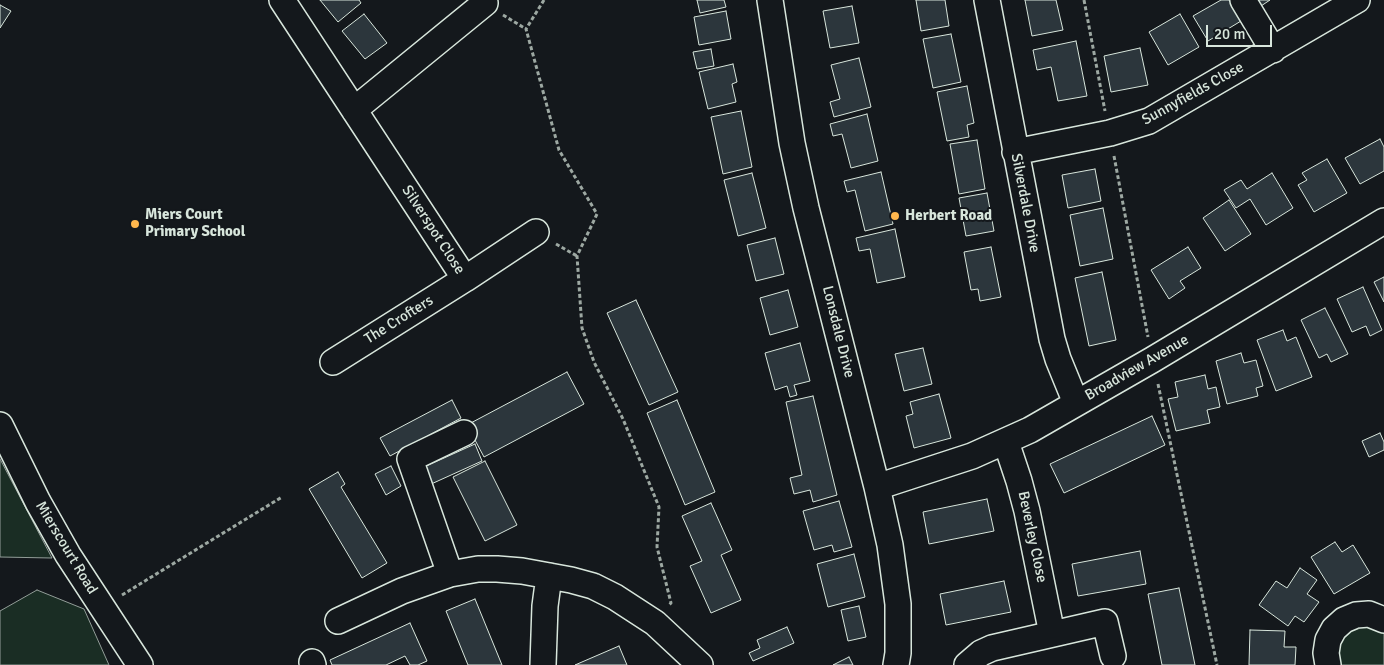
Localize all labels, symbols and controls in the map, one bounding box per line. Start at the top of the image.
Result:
scale bar [1209,15,1275,47]
text: 20 m [1214,25,1245,43]
street label: Sunnyfields Close [1139,59,1247,129]
street label: Silverdale Drive [1007,152,1043,254]
street label: Silverspot Close [398,182,468,278]
place label: Miers Court Primary School [145,206,245,241]
place label: Herbert Road [905,207,992,225]
marker: Herbert Road [889,210,901,222]
marker: Miers Court Primary School [129,218,141,230]
street label: Lonsdale Drive [818,284,858,380]
street label: The Crofters [361,292,437,348]
street label: Broadview Avenue [1082,331,1192,405]
street label: Beverley Close [1014,490,1050,584]
street label: Mierscourt Road [31,498,101,598]

